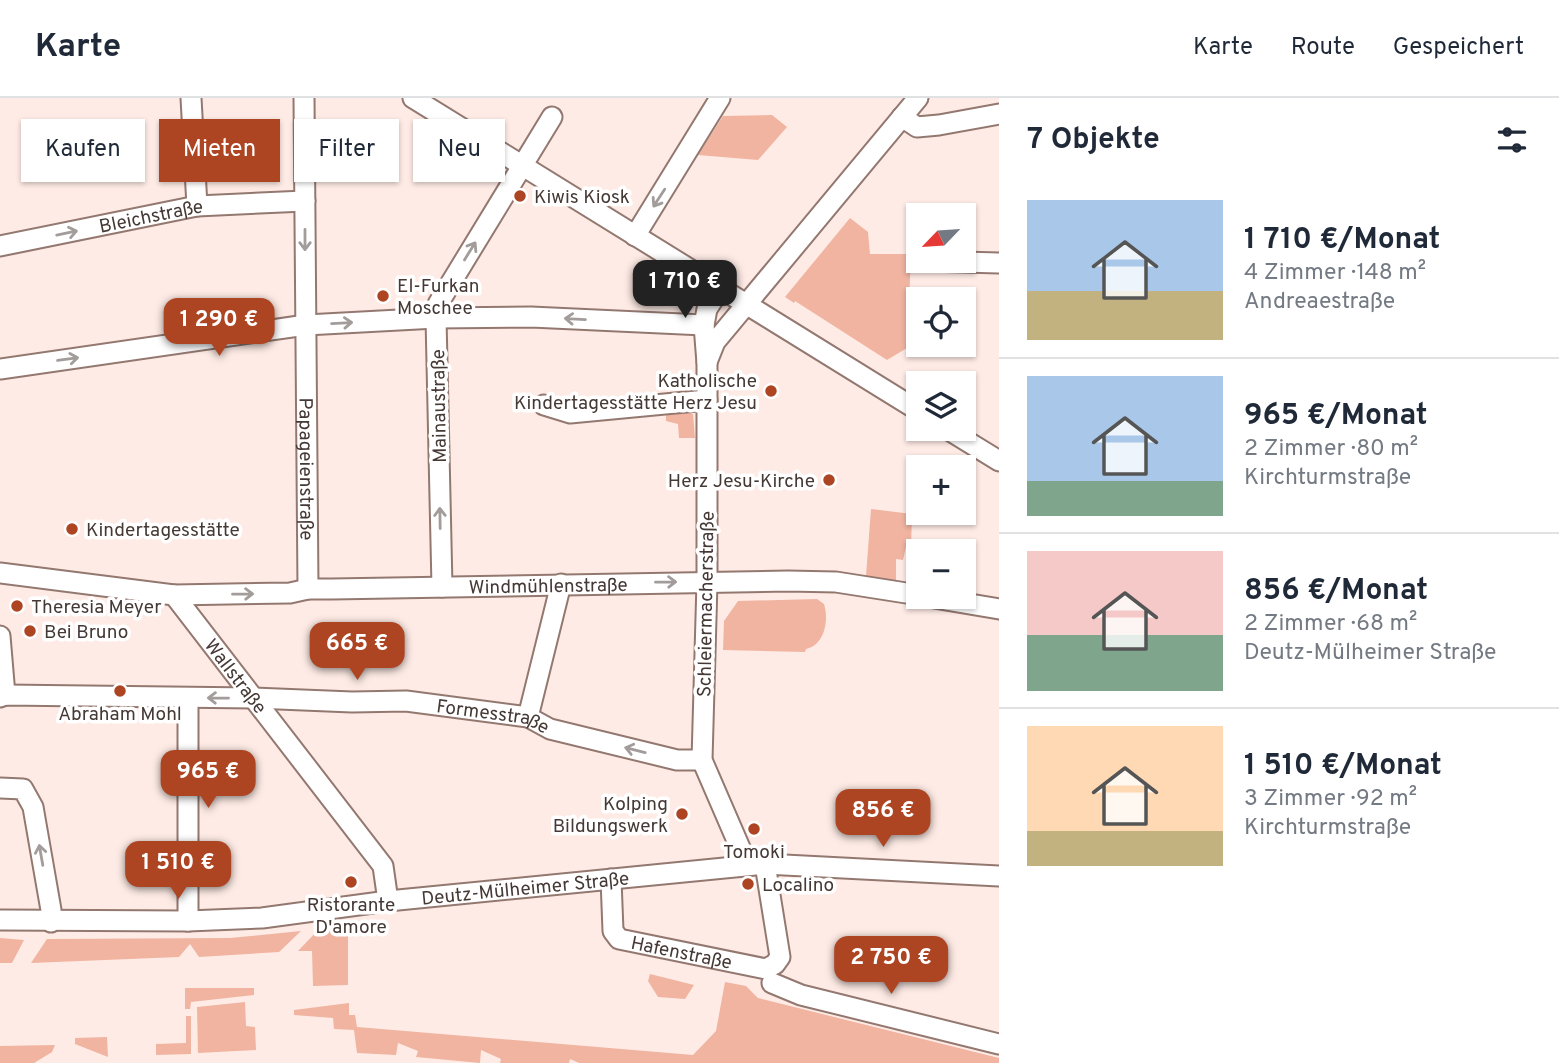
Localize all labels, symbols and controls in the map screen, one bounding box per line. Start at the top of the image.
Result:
text: Karte [35,27,121,69]
text: Karte [1193,33,1253,63]
text: Route [1291,33,1355,63]
text: Gespeichert [1393,33,1524,63]
chip: Kaufen [21,119,145,182]
chip: Mieten [159,119,280,182]
chip: Filter [294,119,399,182]
chip: Neu [413,119,505,182]
icon: filters [1493,121,1531,159]
text: 7 Objekte [1027,122,1160,159]
place label: Kiwis Kiosk [534,186,630,210]
one-way arrow [651,187,665,207]
marker: Kiwis Kiosk [512,188,528,204]
street label: Bleichstraße [97,196,203,240]
north arrow [906,203,976,273]
map controls [906,203,976,609]
text: 1 710 €/Monat [1244,222,1440,259]
one-way arrow [55,225,78,239]
one-way arrow [298,228,312,251]
icon: home [1083,228,1167,312]
one-way arrow [463,242,478,261]
text: 4 Zimmer · 148 m² [1244,259,1426,288]
pin: 1 710 € [620,260,750,320]
text: 1 710 € [649,268,721,297]
place label: El-Furkan Moschee [397,275,479,321]
button: locate [906,287,976,357]
marker: El-Furkan Moschee [375,288,391,304]
text: Andreaestraße [1244,288,1395,317]
pin: 1 290 € [154,299,284,358]
text: 1 290 € [180,306,258,335]
one-way arrow [565,312,587,325]
one-way arrow [330,316,352,329]
street label: Mainaustraße [427,349,453,463]
one-way arrow [56,352,78,365]
place label: Katholische Kindertagesstätte Herz Jesu [514,370,757,416]
button: layers [906,371,976,441]
marker: Katholische Kindertagesstätte Herz Jesu [763,383,779,399]
street label: Papageienstraße [292,397,318,541]
text: 965 €/Monat [1244,398,1428,435]
icon: home [1083,404,1167,488]
text: 2 Zimmer · 80 m² [1244,435,1418,464]
button: + [906,455,976,525]
text: Kirchturmstraße [1244,464,1411,493]
place label: Herz Jesu-Kirche [668,470,815,494]
marker: Herz Jesu-Kirche [821,472,837,488]
one-way arrow [434,507,447,530]
street label: Schleiermacherstraße [693,511,721,697]
place label: Kindertagesstätte [86,519,240,543]
marker: Kindertagesstätte [64,521,80,537]
button: − [906,539,976,609]
text: 856 €/Monat [1244,573,1428,610]
street label: Windmühlenstraße [468,574,628,601]
one-way arrow [654,575,677,589]
icon: home [1083,579,1167,663]
one-way arrow [231,587,254,601]
place label: Theresia Meyer [31,596,162,620]
marker: Theresia Meyer [9,598,25,614]
text: 2 Zimmer · 68 m² [1244,610,1417,639]
place label: Bei Bruno [44,621,128,645]
pin: 665 € [308,622,406,682]
marker: Bei Bruno [22,623,38,639]
text: 665 € [326,630,388,659]
street label: Wallstraße [198,635,271,719]
text: Deutz-Mülheimer Straße [1244,639,1496,668]
marker: Abraham Mohl [112,683,128,699]
one-way arrow [207,691,230,705]
street label: Formesstraße [435,695,553,740]
place label: Abraham Mohl [58,703,182,727]
one-way arrow [624,743,647,756]
text: 1 510 €/Monat [1244,748,1442,785]
pin: 965 € [159,750,257,810]
icon: home [1083,754,1167,838]
text: 965 € [177,758,239,787]
text: 3 Zimmer · 92 m² [1244,785,1417,814]
pin: 856 € [834,790,932,849]
place label: Kolping Bildungswerk [553,793,668,839]
text: 856 € [851,797,915,826]
marker: Kolping Bildungswerk [674,806,690,822]
text: Kirchturmstraße [1244,814,1411,843]
marker: Tomoki [746,821,762,837]
place label: Tomoki [723,841,785,865]
pin: 1 510 € [113,842,243,901]
one-way arrow [34,844,47,867]
text: 1 510 € [141,849,215,878]
street label: Deutz-Mülheimer Straße [420,867,630,912]
marker: Ristorante D'amore [343,874,359,890]
place label: Localino [762,874,834,898]
marker: Localino [740,876,756,892]
place label: Ristorante D'amore [307,894,395,940]
street label: Hafenstraße [629,932,734,976]
pin: 2 750 € [826,936,956,996]
text: 2 750 € [850,944,932,973]

